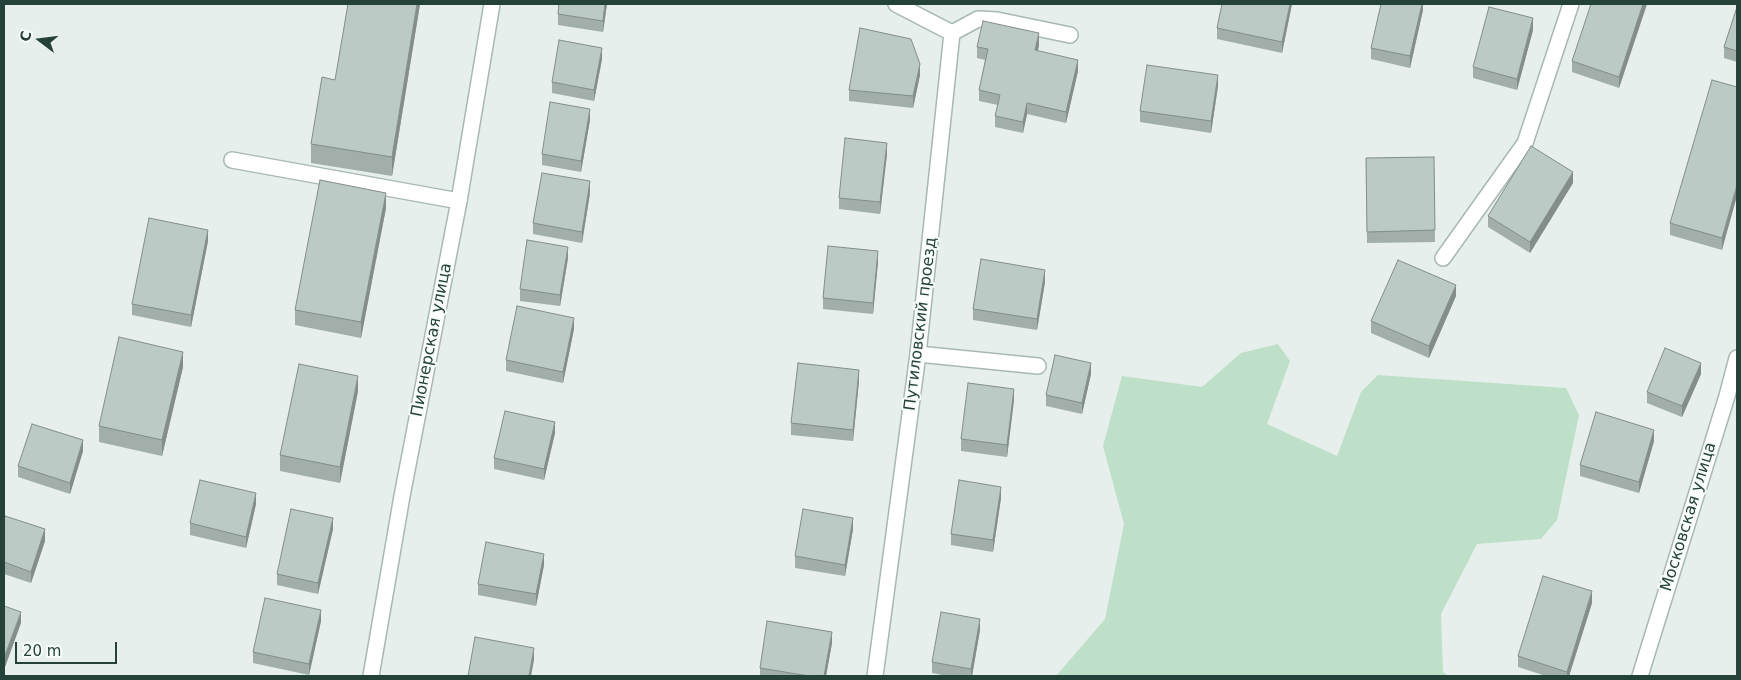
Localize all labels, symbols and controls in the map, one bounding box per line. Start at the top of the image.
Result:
north arrow [15,15,65,65]
text: С [16,29,35,43]
street label: Путиловский проезд [901,236,941,412]
street label: Пионерская улица [408,261,456,419]
street label: Московская улица [1657,440,1721,594]
scale bar [18,632,120,664]
text: 20 m [23,642,61,660]

